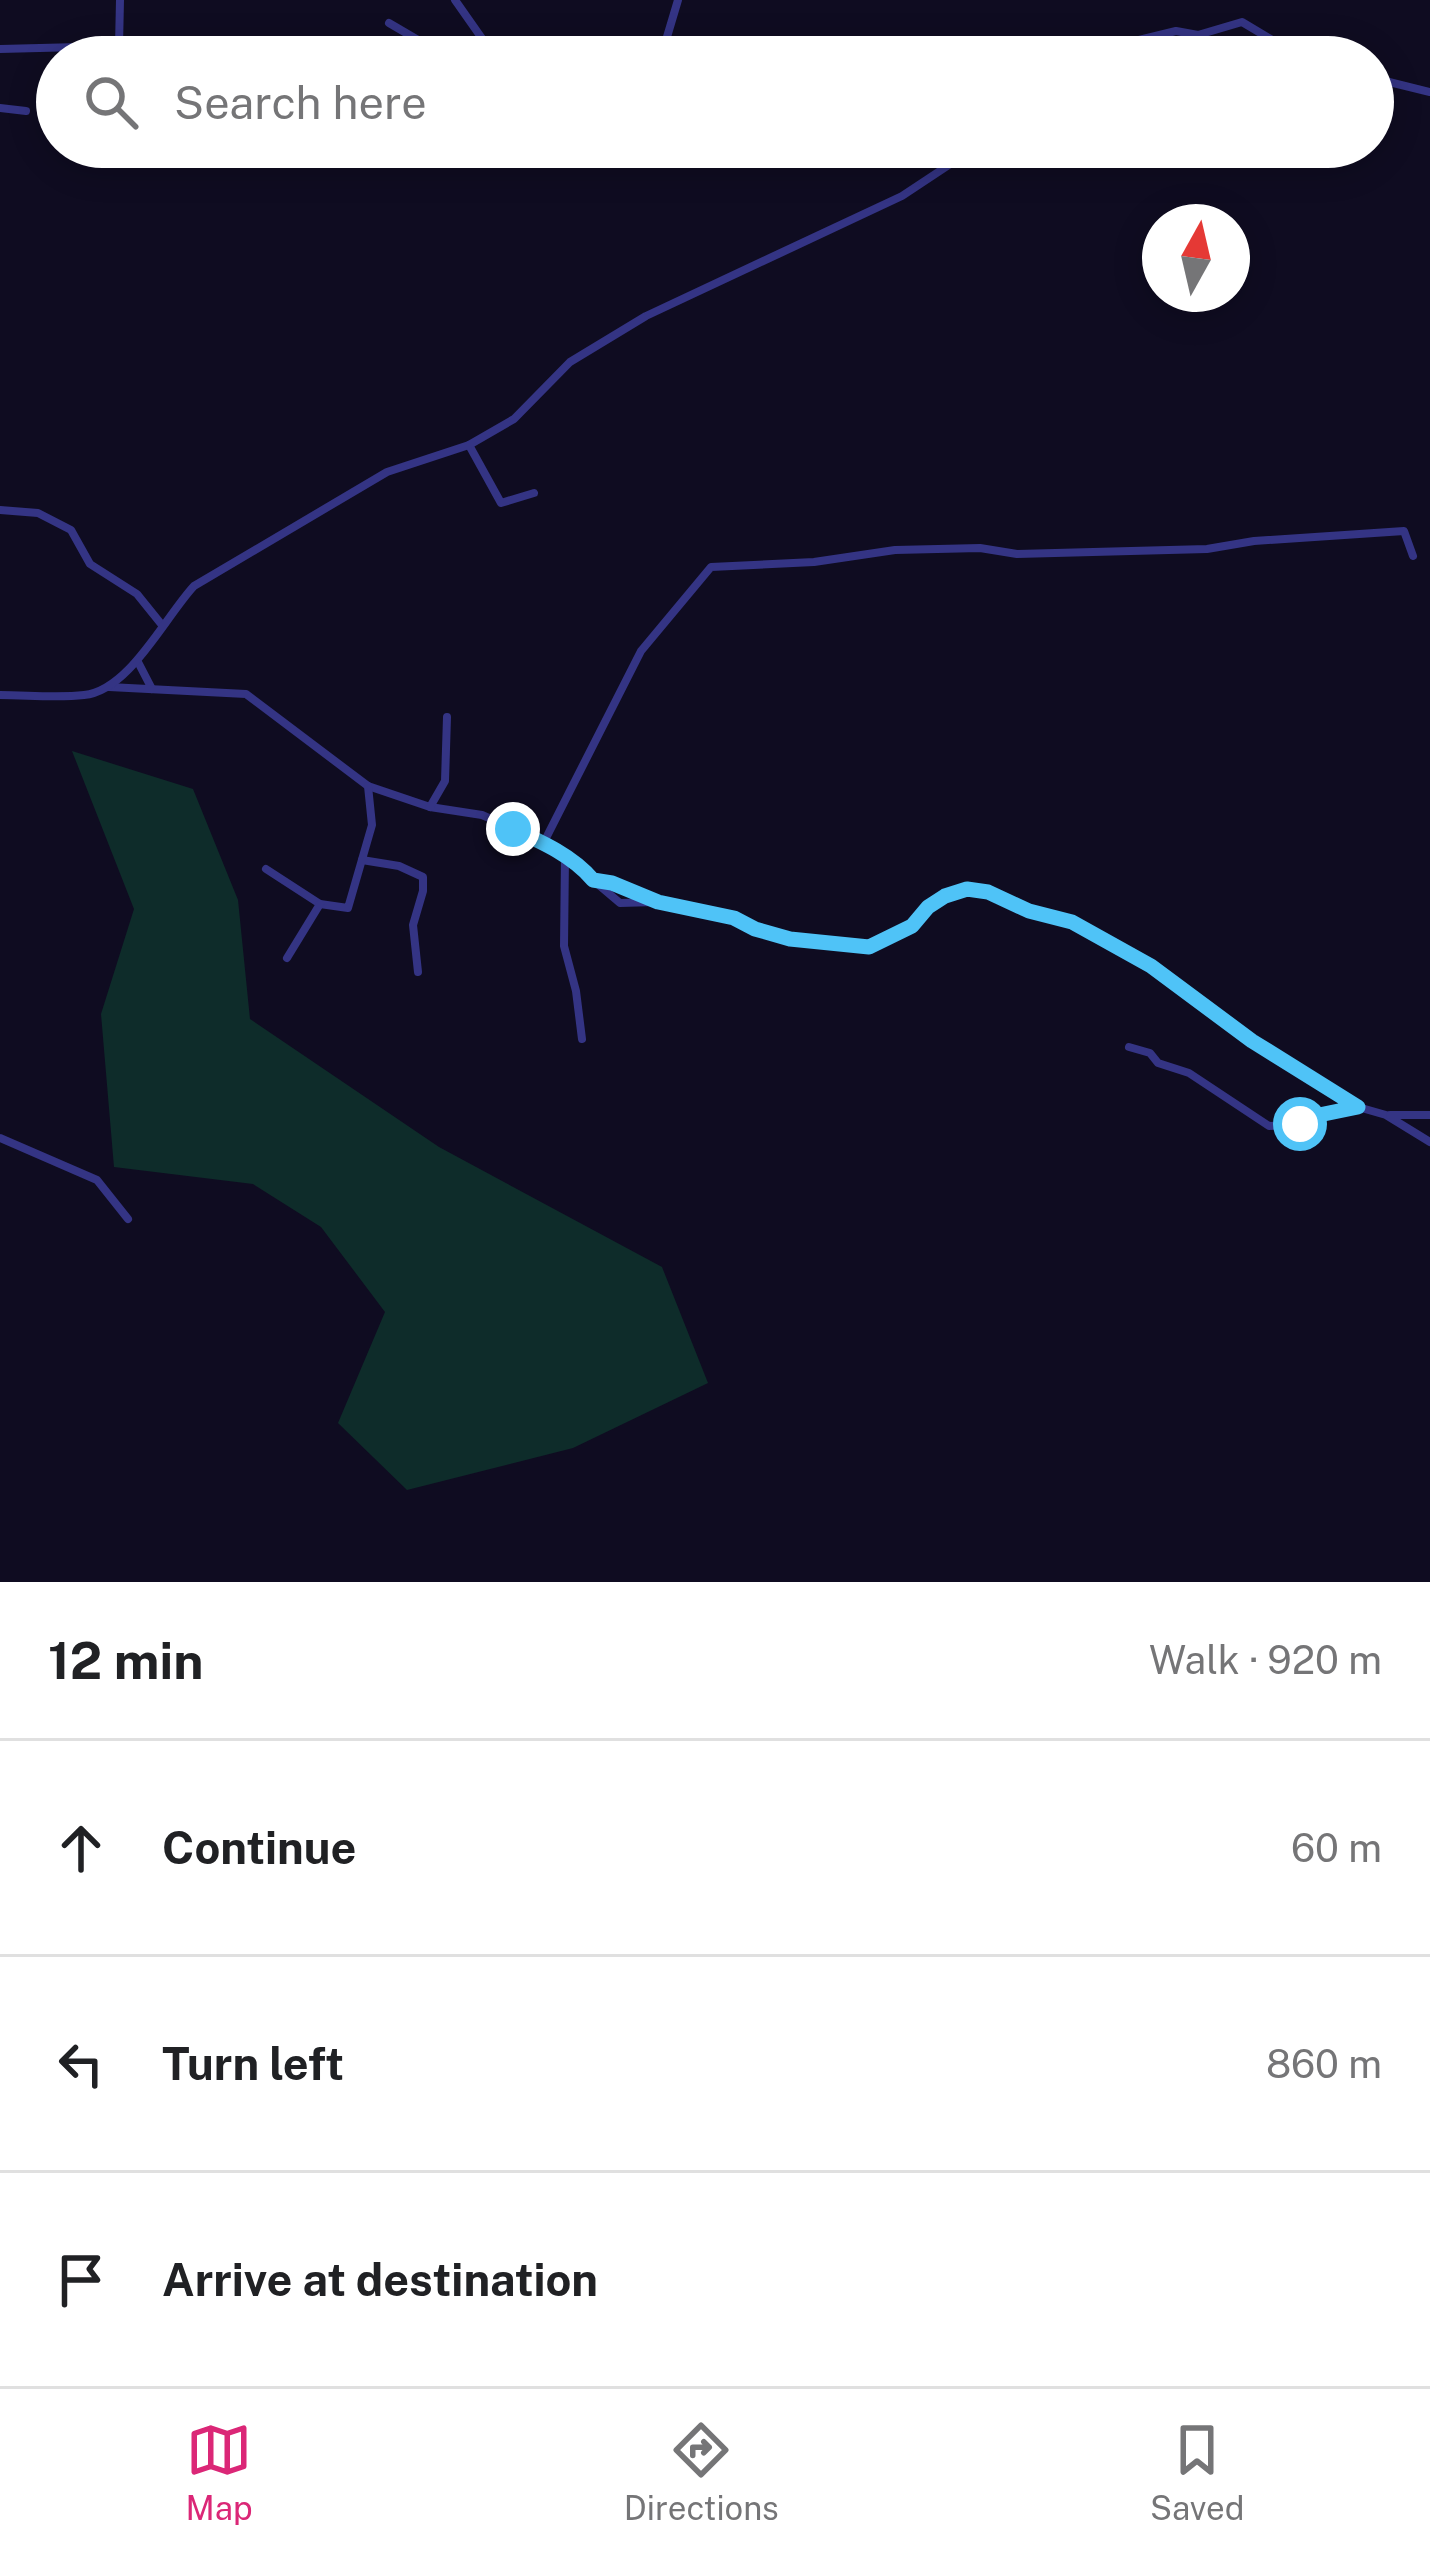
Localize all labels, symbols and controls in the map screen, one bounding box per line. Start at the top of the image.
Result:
search box [36,36,1394,168]
icon: search [78,69,144,135]
text: Search here [174,76,427,129]
north arrow [1142,204,1250,312]
route end [486,802,540,856]
route start [1273,1097,1327,1151]
text: 12 min [48,1631,203,1690]
text: Walk · 920 m [1149,1637,1382,1683]
icon: ahead [48,1815,114,1881]
text: Continue [162,1821,356,1874]
text: 60 m [1291,1825,1382,1871]
icon: left [48,2031,114,2097]
text: Turn left [162,2037,344,2090]
text: 860 m [1266,2041,1382,2087]
icon: arrive [48,2247,114,2313]
text: Arrive at destination [162,2253,598,2306]
tab: Map [186,2417,253,2527]
tab: Directions [624,2417,779,2527]
tab: Saved [1150,2417,1244,2527]

